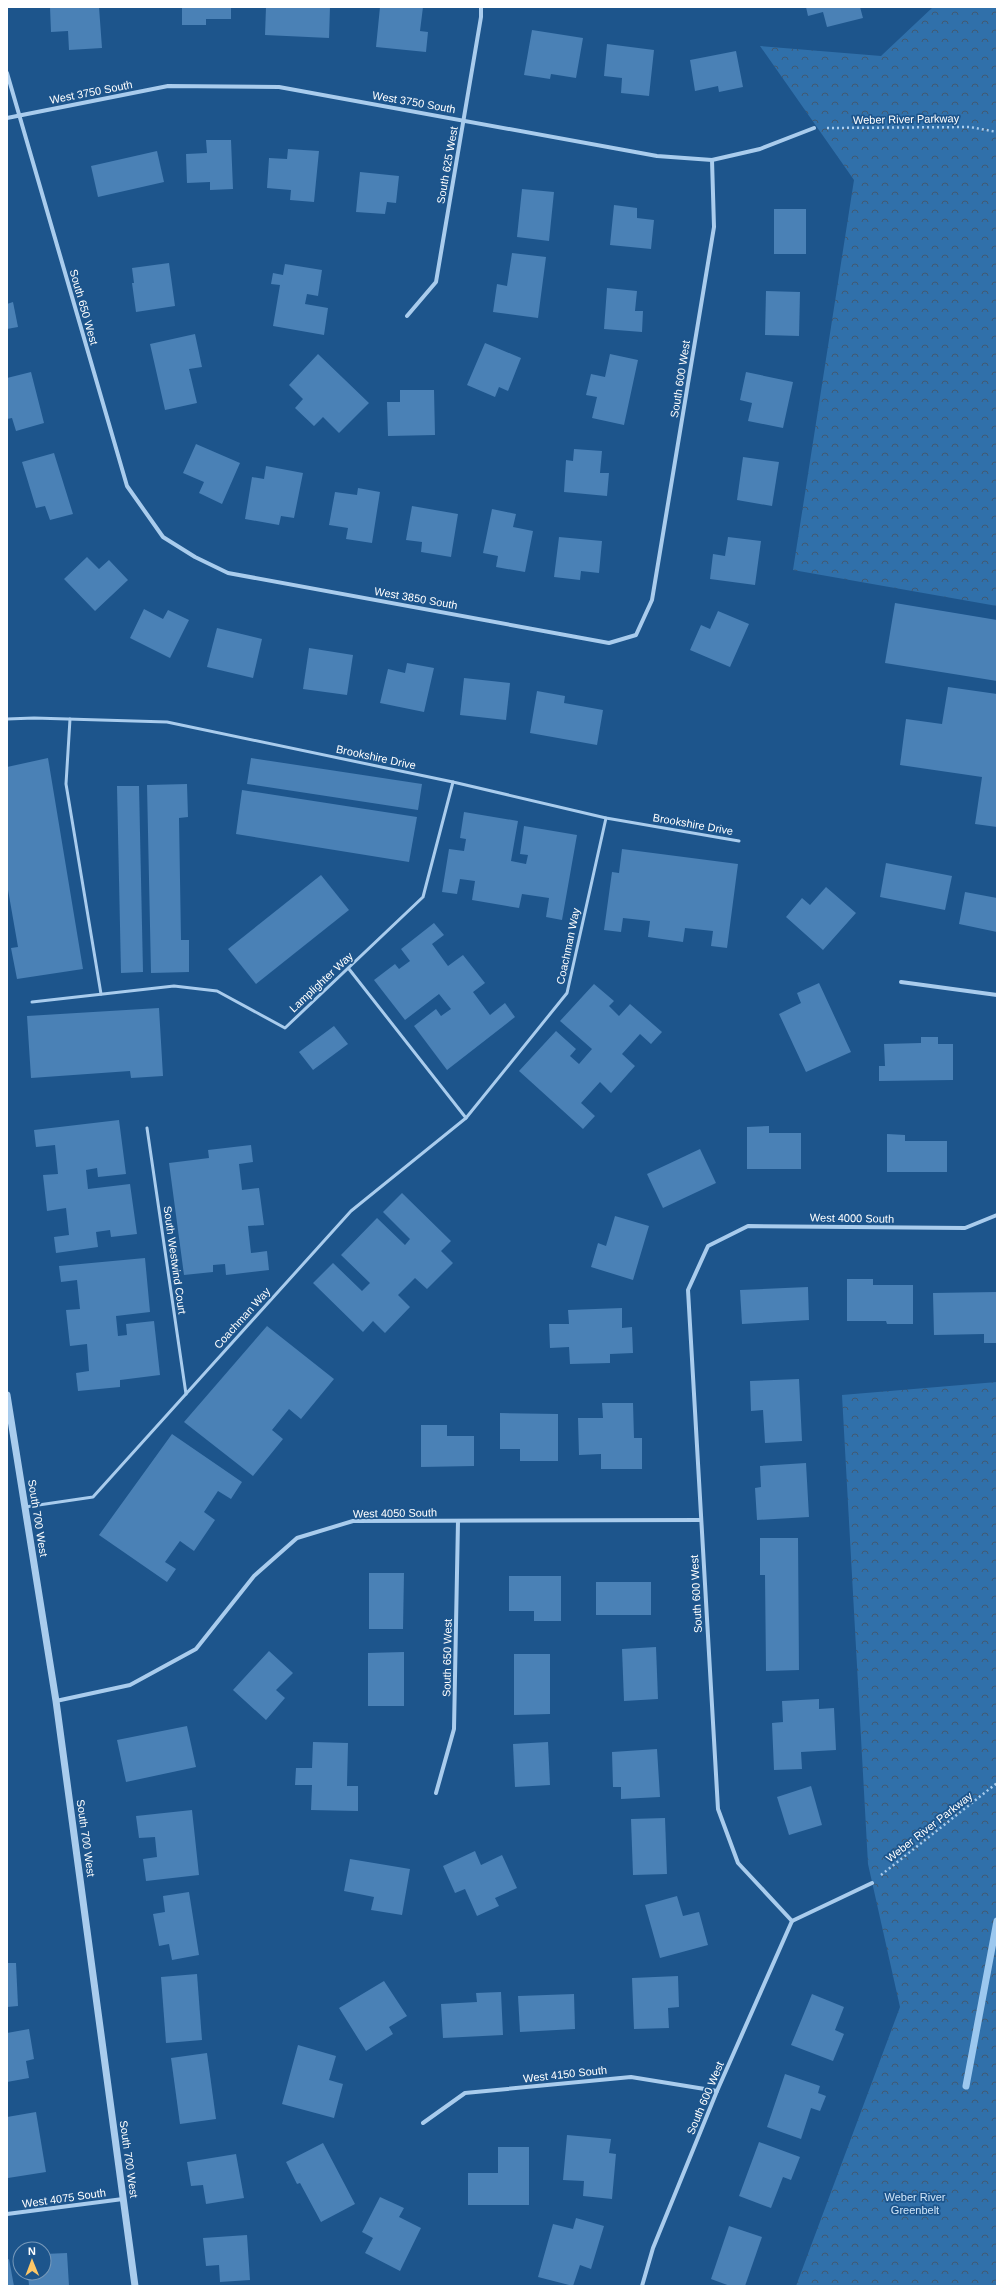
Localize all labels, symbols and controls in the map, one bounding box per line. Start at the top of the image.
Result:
street label: West 3750 South [49,78,133,106]
street label: West 3750 South [372,89,456,115]
street label: Weber River Parkway [853,112,960,126]
street label: South 625 West [434,126,460,204]
street label: South 650 West [67,268,101,346]
street label: South 600 West [668,340,692,418]
street label: West 3850 South [374,585,458,611]
street label: Brookshire Drive [335,743,417,771]
street label: Brookshire Drive [652,811,734,837]
street label: Coachman Way [554,906,582,985]
street label: Lamplighter Way [287,949,355,1014]
street label: South Westwind Court [161,1205,189,1315]
street label: West 4000 South [810,1211,894,1225]
street label: Coachman Way [211,1285,273,1351]
street label: South 700 West [26,1479,50,1557]
street label: West 4050 South [353,1506,437,1520]
street label: South 600 West [688,1555,704,1633]
street label: South 650 West [440,1619,454,1697]
street label: Weber River Parkway [883,1789,975,1864]
street label: South 700 West [75,1799,97,1877]
street label: South 600 West [684,2060,726,2136]
street label: West 4150 South [523,2064,607,2084]
street label: South 700 West [118,2120,140,2198]
street label: West 4075 South [21,2186,107,2210]
park label: Weber River Greenbelt [885,2191,946,2216]
north arrow [12,2241,52,2281]
text: N [28,2245,36,2257]

